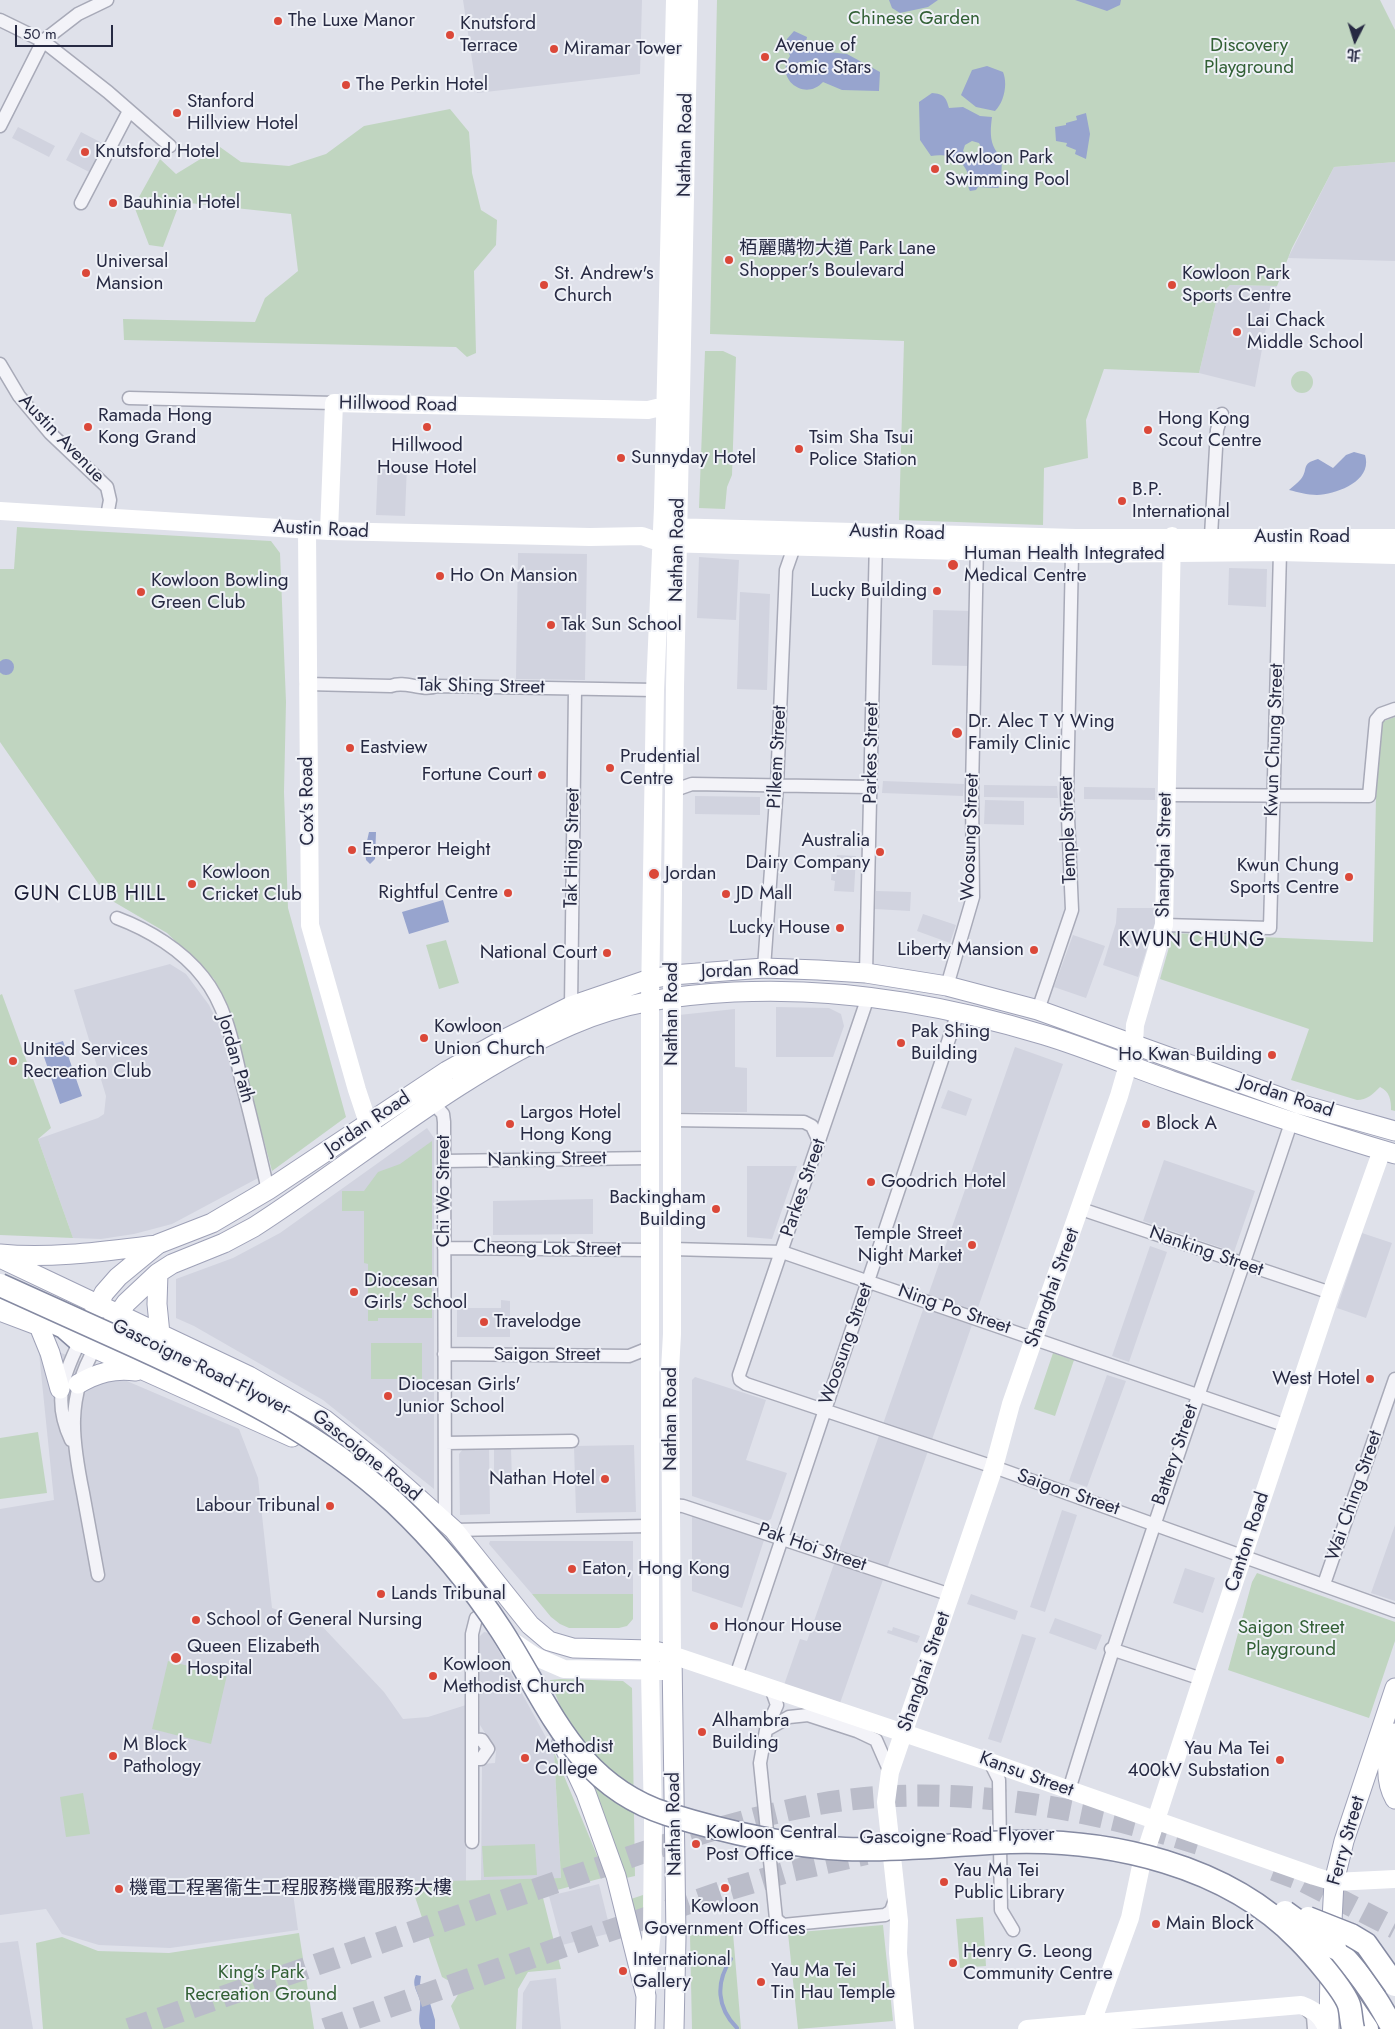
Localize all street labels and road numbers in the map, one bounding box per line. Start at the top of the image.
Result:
street label: Nathan Road [674,93,698,197]
street label: Austin Avenue [13,390,109,488]
street label: Hillwood Road [339,393,457,417]
street label: Nathan Road [666,498,690,602]
street label: Austin Road [272,516,370,544]
street label: Austin Road [849,520,945,546]
street label: Austin Road [1254,526,1350,548]
street label: Kwun Chung Street [1261,663,1289,817]
street label: Tak Shing Street [417,674,545,700]
street label: Parkes Street [860,702,884,804]
street label: Pilkem Street [764,705,792,809]
street label: Cox's Road [296,756,320,846]
street label: Woosung Street [957,773,985,901]
street label: Temple Street [1056,776,1082,884]
street label: Tak Hing Street [561,788,585,908]
street label: Shanghai Street [1153,792,1177,918]
street label: Jordan Road [701,958,799,984]
street label: Nathan Road [661,962,683,1066]
street label: Jordan Path [212,1012,258,1106]
street label: Jordan Road [1236,1071,1336,1123]
street label: Jordan Road [321,1087,415,1161]
street label: Chi Wo Street [433,1135,455,1247]
street label: Parkes Street [777,1136,831,1240]
street label: Nanking Street [487,1148,607,1172]
street label: Nanking Street [1146,1222,1266,1282]
street label: Shanghai Street [1021,1225,1085,1351]
street label: Cheong Lok Street [473,1236,621,1262]
street label: Woosung Street [815,1280,879,1408]
street label: Ning Po Street [895,1280,1013,1340]
street label: Gascoigne Road Flyover [108,1315,294,1421]
street label: Saigon Street [494,1344,600,1366]
street label: Nathan Road [660,1367,682,1471]
street label: Battery Street [1148,1402,1204,1508]
street label: Gascoigne Road [307,1405,425,1507]
street label: Wai Ching Street [1322,1428,1388,1564]
street label: Saigon Street [1014,1465,1122,1521]
street label: Canton Road [1221,1489,1275,1595]
street label: Pak Hoi Street [755,1519,869,1577]
street label: Shanghai Street [894,1609,956,1735]
street label: Kansu Street [976,1747,1076,1803]
street label: Nathan Road [663,1772,687,1876]
street label: Ferry Street [1323,1794,1371,1888]
street label: Gascoigne Road Flyover [859,1824,1055,1850]

